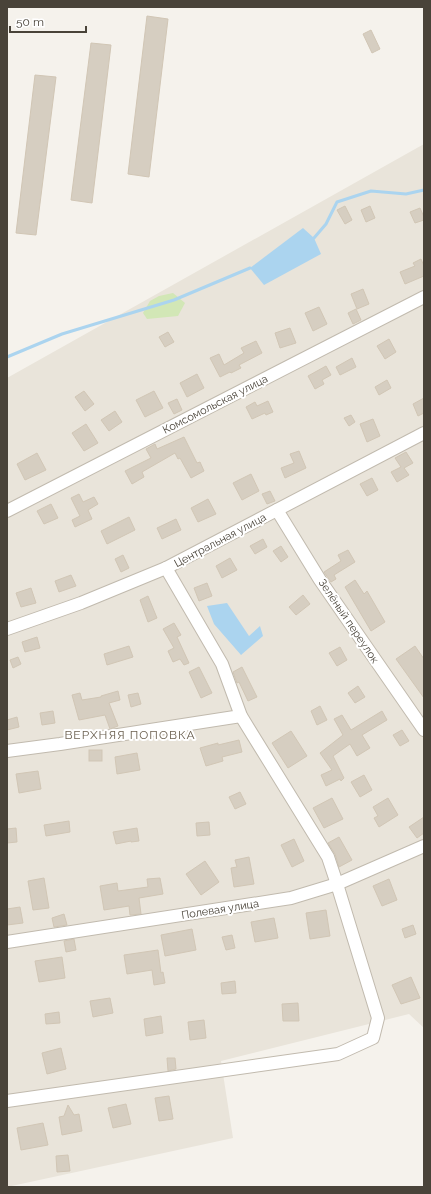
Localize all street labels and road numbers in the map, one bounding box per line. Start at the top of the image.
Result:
street label: Комсомольская улица [160,372,270,437]
street label: Центральная улица [172,511,268,570]
street label: Зелёный переулок [316,577,382,666]
street label: Полевая улица [180,897,260,922]

